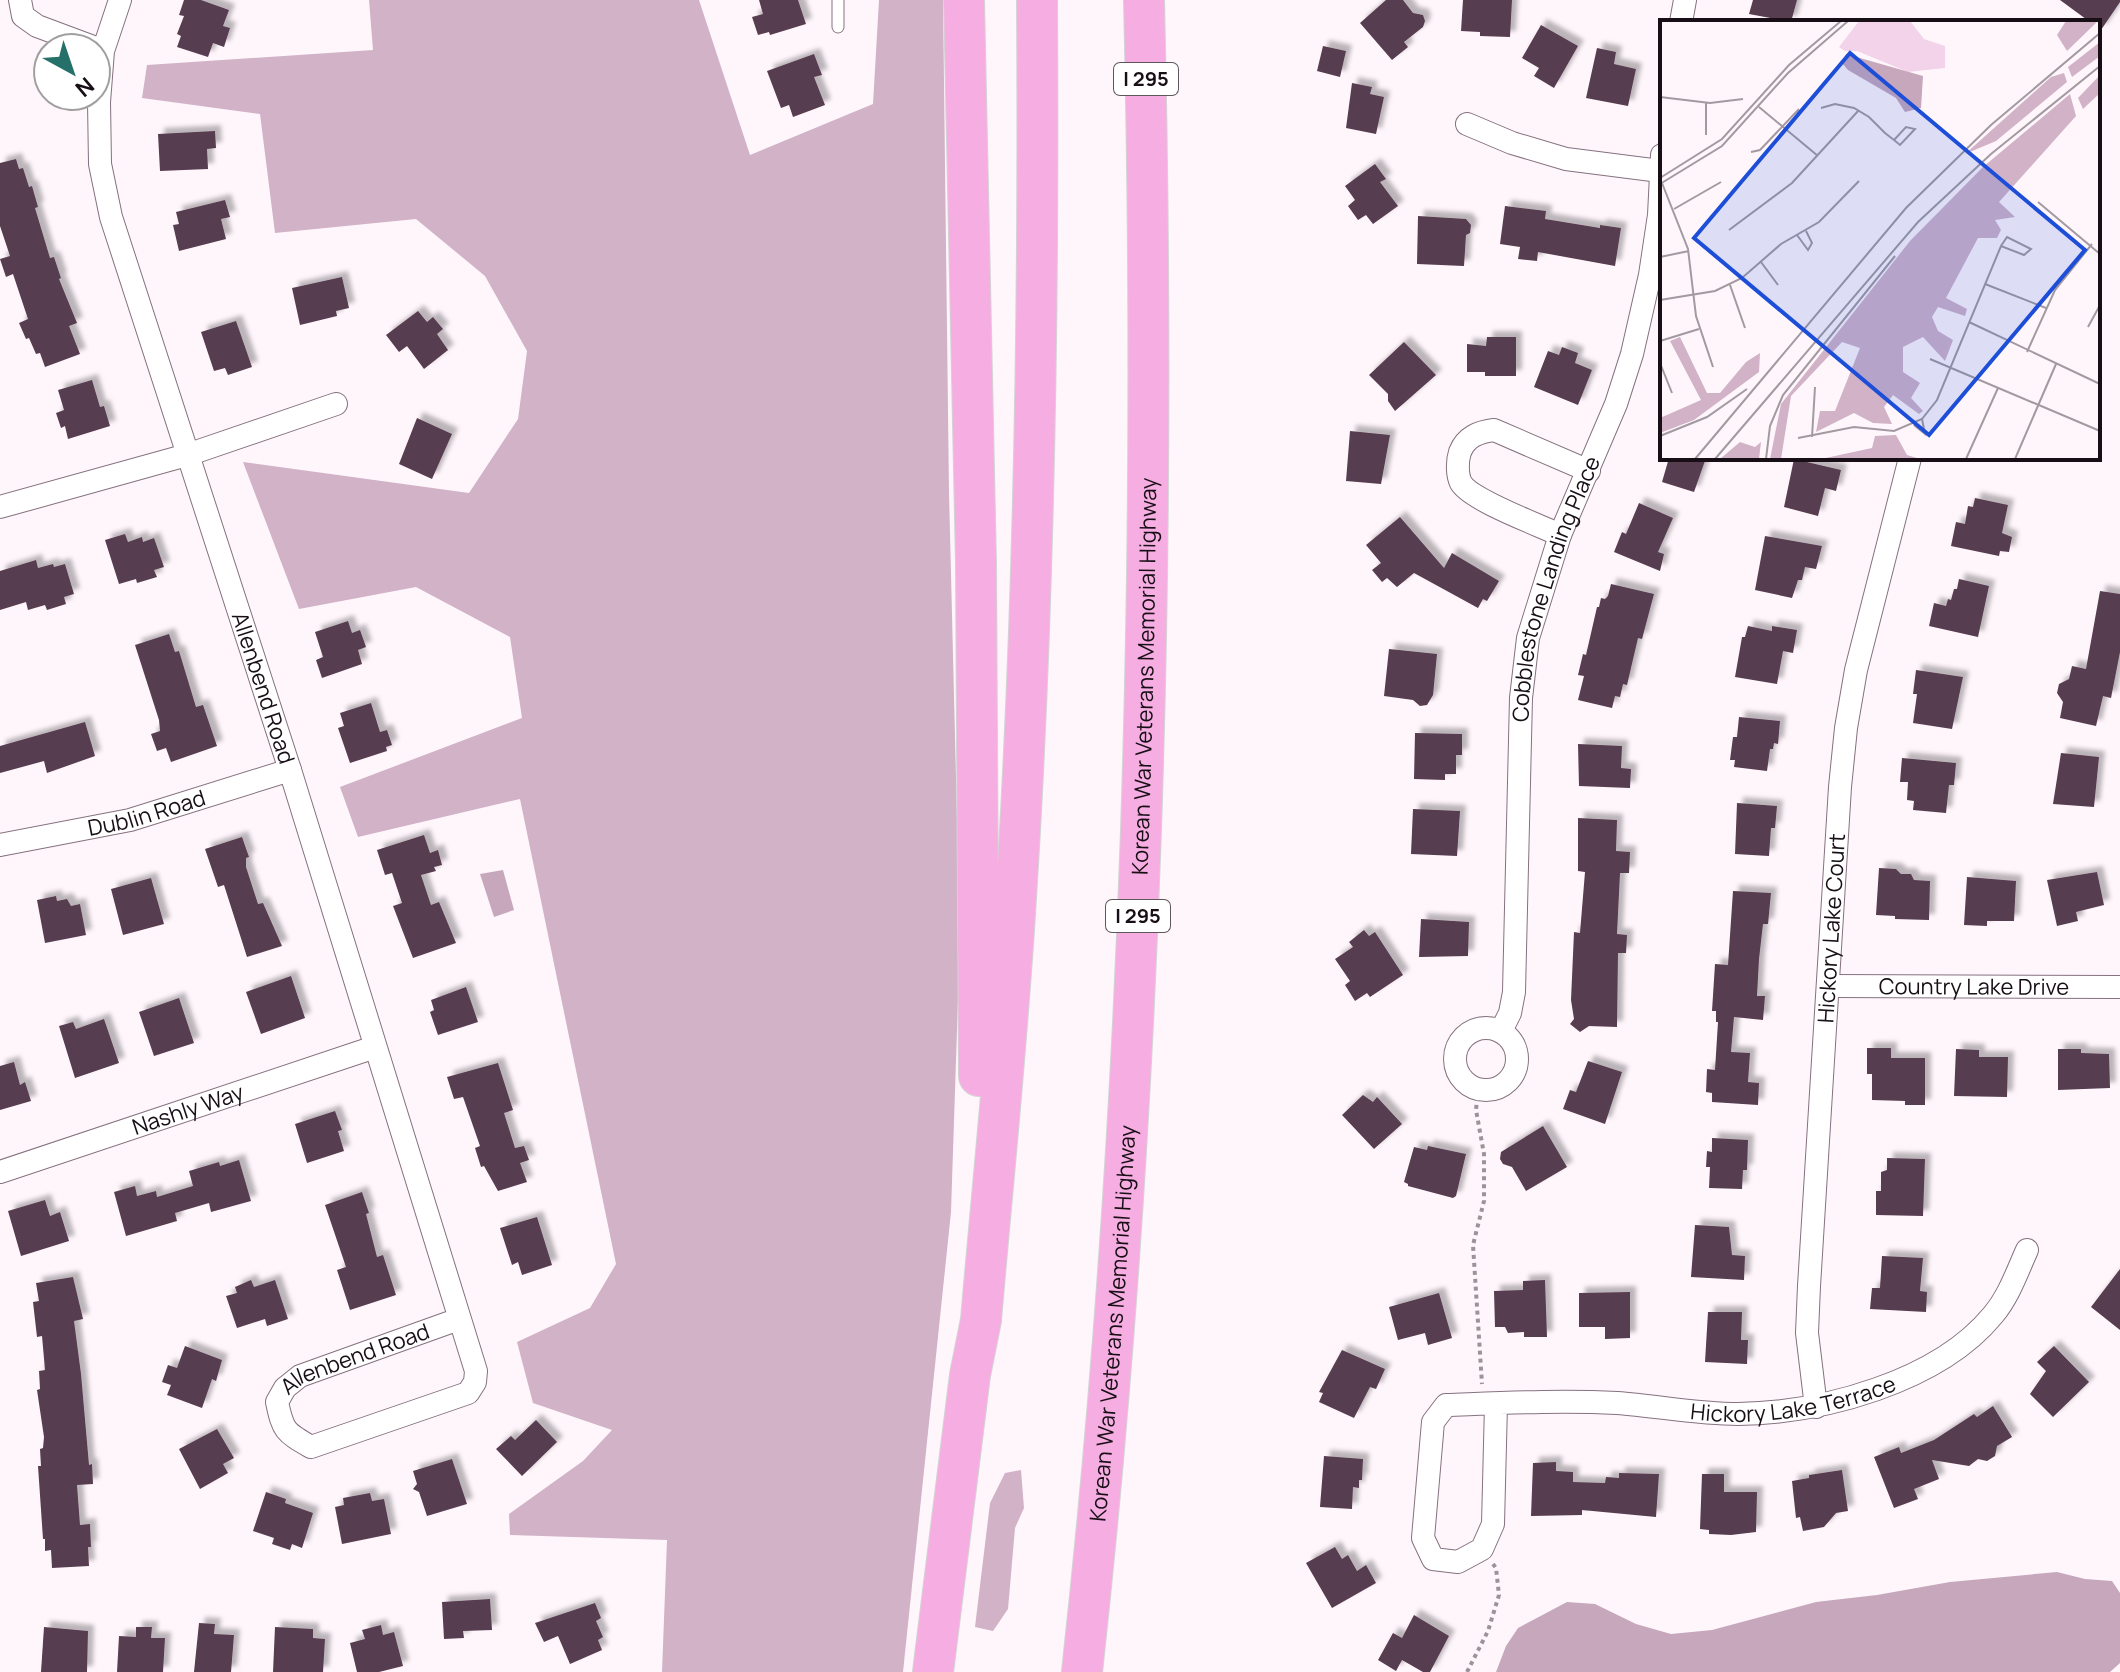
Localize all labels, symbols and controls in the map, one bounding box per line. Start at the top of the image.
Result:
inset map [1660,20,2100,460]
north arrow [32,32,112,112]
road number: I 295 [1114,63,1178,95]
text: N [69,71,101,104]
street label: Cobblestone Landing Place [1505,451,1607,722]
street label: Korean War Veterans Memorial Highway [1124,477,1163,876]
street label: Allenbend Road [225,608,302,768]
street label: Dublin Road [85,782,209,843]
street label: Hickory Lake Court [1810,832,1852,1024]
road number: I 295 [1106,900,1170,932]
street label: Country Lake Drive [1879,971,2069,1002]
street label: Nashly Way [128,1077,248,1142]
street label: Korean War Veterans Memorial Highway [1082,1124,1143,1523]
street label: Allenbend Road [274,1316,434,1401]
street label: Hickory Lake Terrace [1689,1368,1900,1429]

